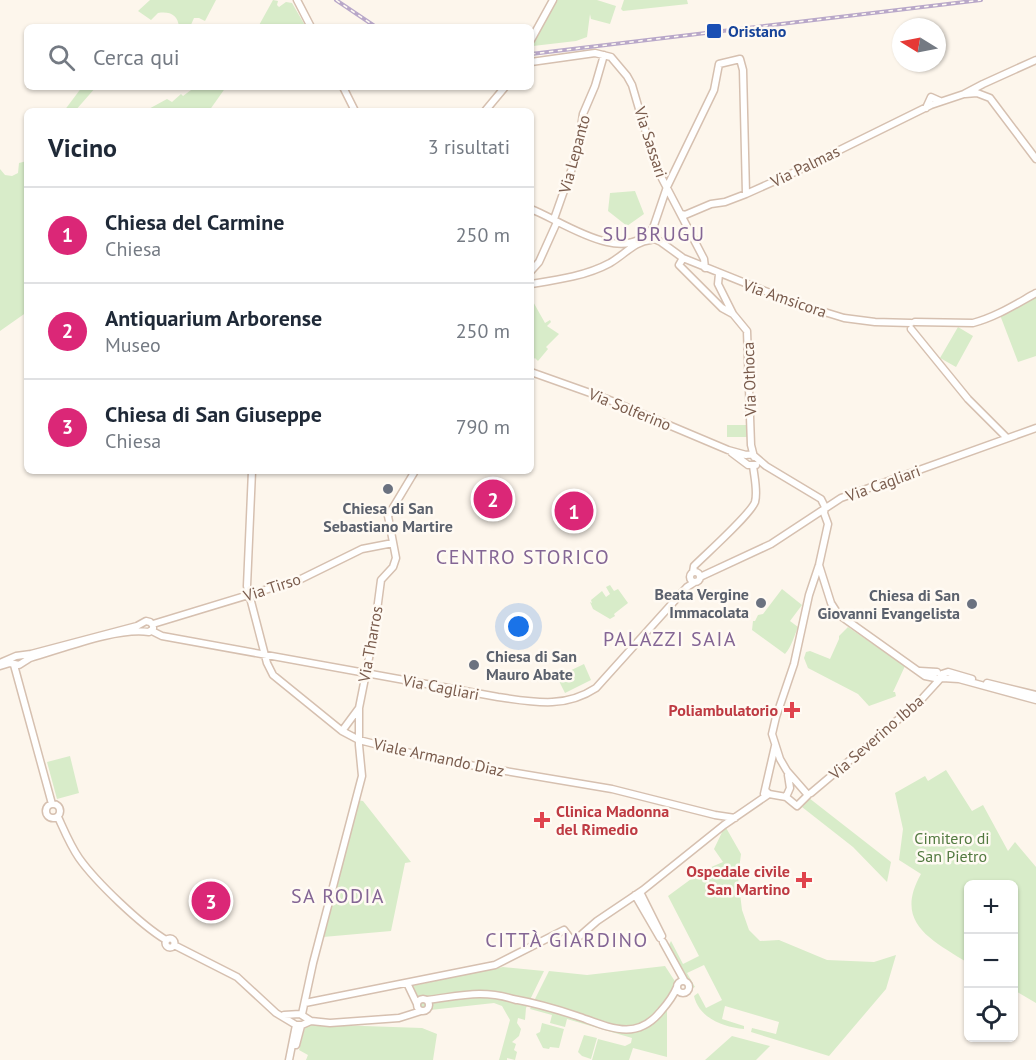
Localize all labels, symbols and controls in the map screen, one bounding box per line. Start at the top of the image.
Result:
north arrow [892,18,946,72]
place label: Oristano [728,21,787,41]
marker: Oristano [705,22,723,40]
search box [24,24,534,90]
icon: search [45,41,78,74]
text: Cerca qui [93,43,180,71]
street label: Via Sassari [630,103,672,180]
street label: Via Lepanto [554,113,594,196]
text: Vicino [48,131,117,164]
text: 3 risultati [428,134,510,160]
street label: Via Palmas [766,141,843,192]
text: Chiesa del Carmine [105,208,284,236]
district label: SU BRUGU [603,221,705,247]
text: 1 [62,222,73,248]
text: 250 m [456,222,510,248]
text: Chiesa [105,236,161,262]
street label: Via Amsicora [740,274,830,322]
text: Antiquarium Arborense [105,304,322,332]
text: 2 [62,318,73,344]
text: 250 m [456,318,510,344]
text: Museo [105,332,161,358]
street label: Via Othoca [738,341,760,418]
street label: Via Solferino [585,383,674,435]
text: Chiesa di San Giuseppe [105,400,322,428]
text: 3 [62,414,73,440]
text: 790 m [456,414,510,440]
text: Chiesa [105,428,161,454]
street label: Via Cagliari [842,460,923,506]
pin: 2 [474,476,512,522]
marker: Chiesa di San Sebastiano Martire [381,482,395,496]
pin: 1 [554,488,594,534]
place label: Chiesa di San Sebastiano Martire [323,498,453,536]
district label: CENTRO STORICO [436,544,610,570]
street label: Via Tirso [240,568,303,606]
place label: Beata Vergine Immacolata [654,584,749,622]
place label: Chiesa di San Giovanni Evangelista [818,585,960,623]
marker: Beata Vergine Immacolata [754,596,768,610]
marker: Chiesa di San Giovanni Evangelista [965,597,979,611]
street label: Via Tharros [353,604,387,685]
your location [504,612,533,641]
district label: PALAZZI SAIA [603,626,737,652]
place label: Chiesa di San Mauro Abate [486,646,577,684]
marker: Chiesa di San Mauro Abate [467,658,481,672]
street label: Via Cagliari [400,670,481,704]
street label: Via Severino Ibba [824,691,927,784]
place label: Poliambulatorio [669,700,778,720]
marker: Poliambulatorio [783,701,801,719]
street label: Viale Armando Diaz [371,733,506,781]
place label: Clinica Madonna del Rimedio [556,801,669,839]
marker: Clinica Madonna del Rimedio [533,811,551,829]
park label: Cimitero di San Pietro [914,828,990,866]
place label: Ospedale civile San Martino [686,861,790,899]
marker: Ospedale civile San Martino [795,871,813,889]
pin: 3 [192,878,230,924]
map controls [964,880,1018,1042]
button: + [964,880,1018,934]
district label: SA RODIA [291,883,385,909]
district label: CITTÀ GIARDINO [485,927,649,953]
button: − [964,934,1018,988]
button: locate [964,988,1018,1042]

